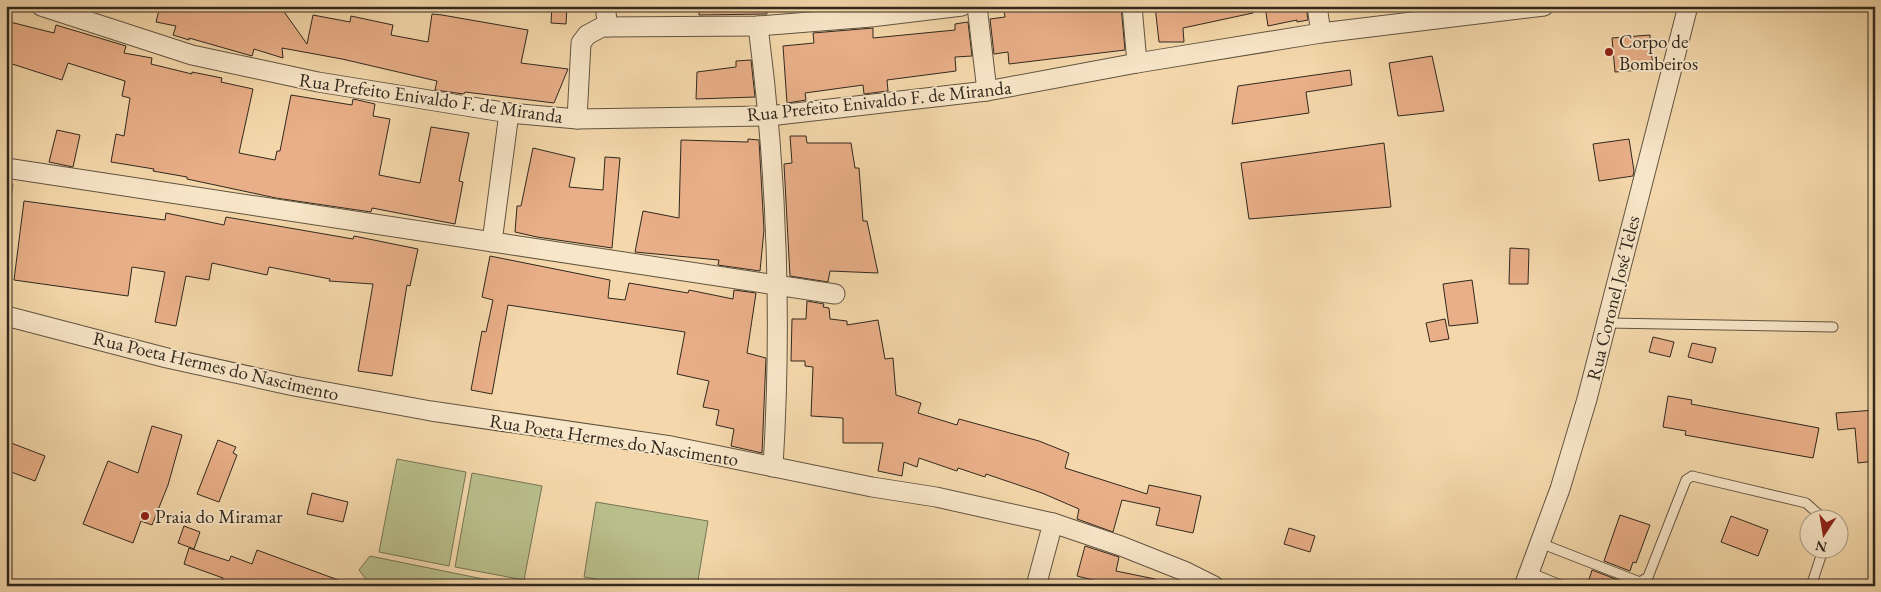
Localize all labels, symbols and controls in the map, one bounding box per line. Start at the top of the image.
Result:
place label: Corpo de Bombeiros [1619,29,1698,76]
marker: Corpo de Bombeiros [1603,46,1615,58]
street label: Rua Prefeito Enivaldo F. de Miranda [298,67,565,129]
street label: Rua Prefeito Enivaldo F. de Miranda [745,75,1013,127]
street label: Rua Coronel José Teles [1580,213,1646,383]
street label: Rua Poeta Hermes do Nascimento [91,326,341,406]
street label: Rua Poeta Hermes do Nascimento [488,408,740,472]
place label: Praia do Miramar [155,504,283,529]
marker: Praia do Miramar [139,510,151,522]
north arrow [1798,510,1848,560]
text: N [1813,537,1829,557]

